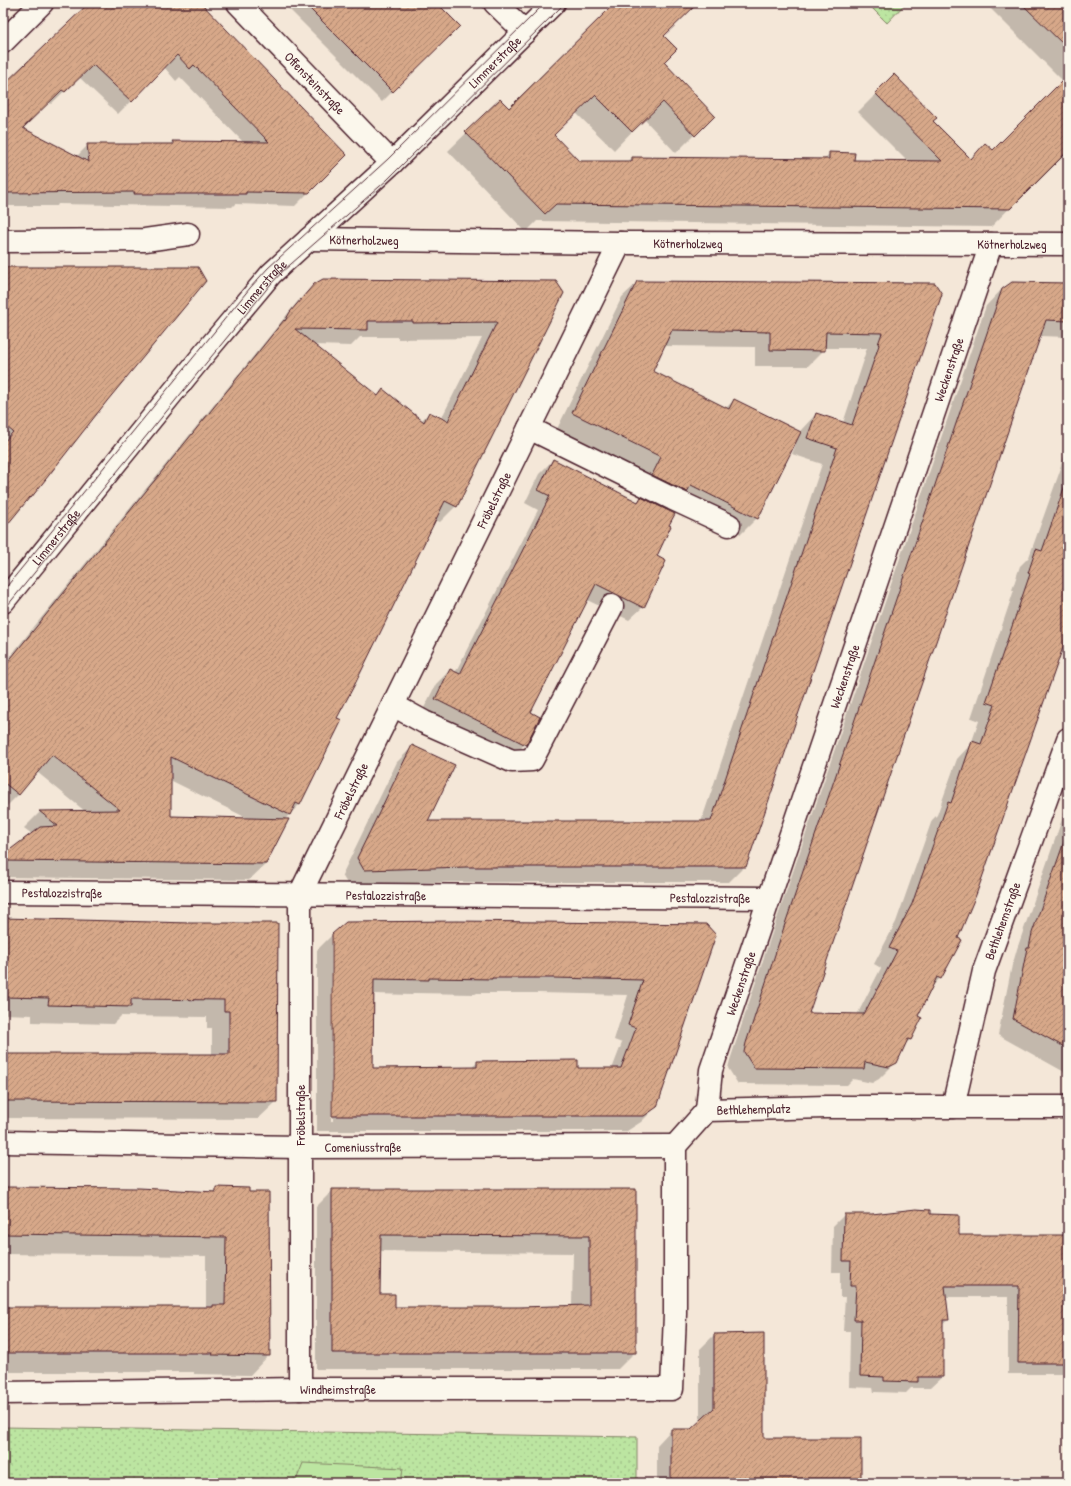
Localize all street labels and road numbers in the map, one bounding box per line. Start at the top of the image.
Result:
street label: Limmerstraße [464,32,525,92]
street label: Offensteinstraße [281,48,349,118]
street label: Kötnerholzweg [329,230,399,249]
street label: Kötnerholzweg [653,234,723,252]
street label: Kötnerholzweg [977,235,1047,253]
street label: Limmerstraße [232,255,290,318]
street label: Weckenstraße [929,335,968,404]
street label: Fröbelstraße [472,469,515,532]
street label: Limmerstraße [28,505,84,569]
street label: Weckenstraße [825,642,864,711]
street label: Fröbelstraße [329,760,372,823]
street label: Bethlehemstraße [980,879,1025,962]
street label: Pestalozzistraße [22,883,102,902]
street label: Pestalozzistraße [346,886,426,904]
street label: Pestalozzistraße [670,888,750,907]
street label: Weckenstraße [721,949,760,1017]
street label: Fröbelstraße [291,1085,309,1146]
street label: Bethlehemplatz [716,1099,791,1119]
street label: Comeniusstraße [324,1138,402,1156]
street label: Windheimstraße [300,1380,376,1398]

